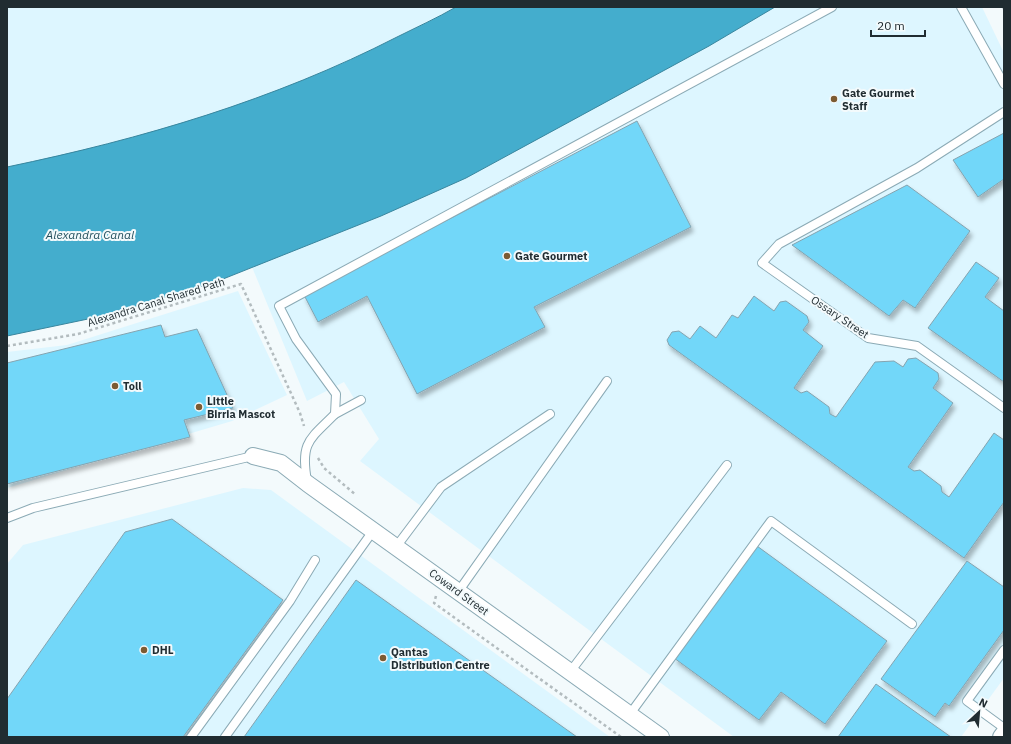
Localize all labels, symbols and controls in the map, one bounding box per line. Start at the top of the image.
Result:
scale bar [871,12,925,38]
text: 20 m [877,18,905,33]
place label: Gate Gourmet Staff [842,86,914,113]
marker: Gate Gourmet Staff [829,94,839,104]
water label: Alexandra Canal [45,227,135,242]
place label: Gate Gourmet [515,249,587,263]
marker: Gate Gourmet [502,251,512,261]
street label: Alexandra Canal Shared Path [86,274,226,330]
street label: Ossary Street [808,293,872,342]
place label: Toll [123,379,142,393]
marker: Toll [110,381,120,391]
place label: Little Birria Mascot [207,394,275,421]
marker: Little Birria Mascot [194,402,204,412]
street label: Coward Street [426,566,492,618]
place label: DHL [152,643,174,657]
marker: DHL [139,645,149,655]
place label: Qantas Distribution Centre [391,645,490,672]
marker: Qantas Distribution Centre [378,653,388,663]
north arrow [959,692,999,732]
text: N [977,695,990,711]

